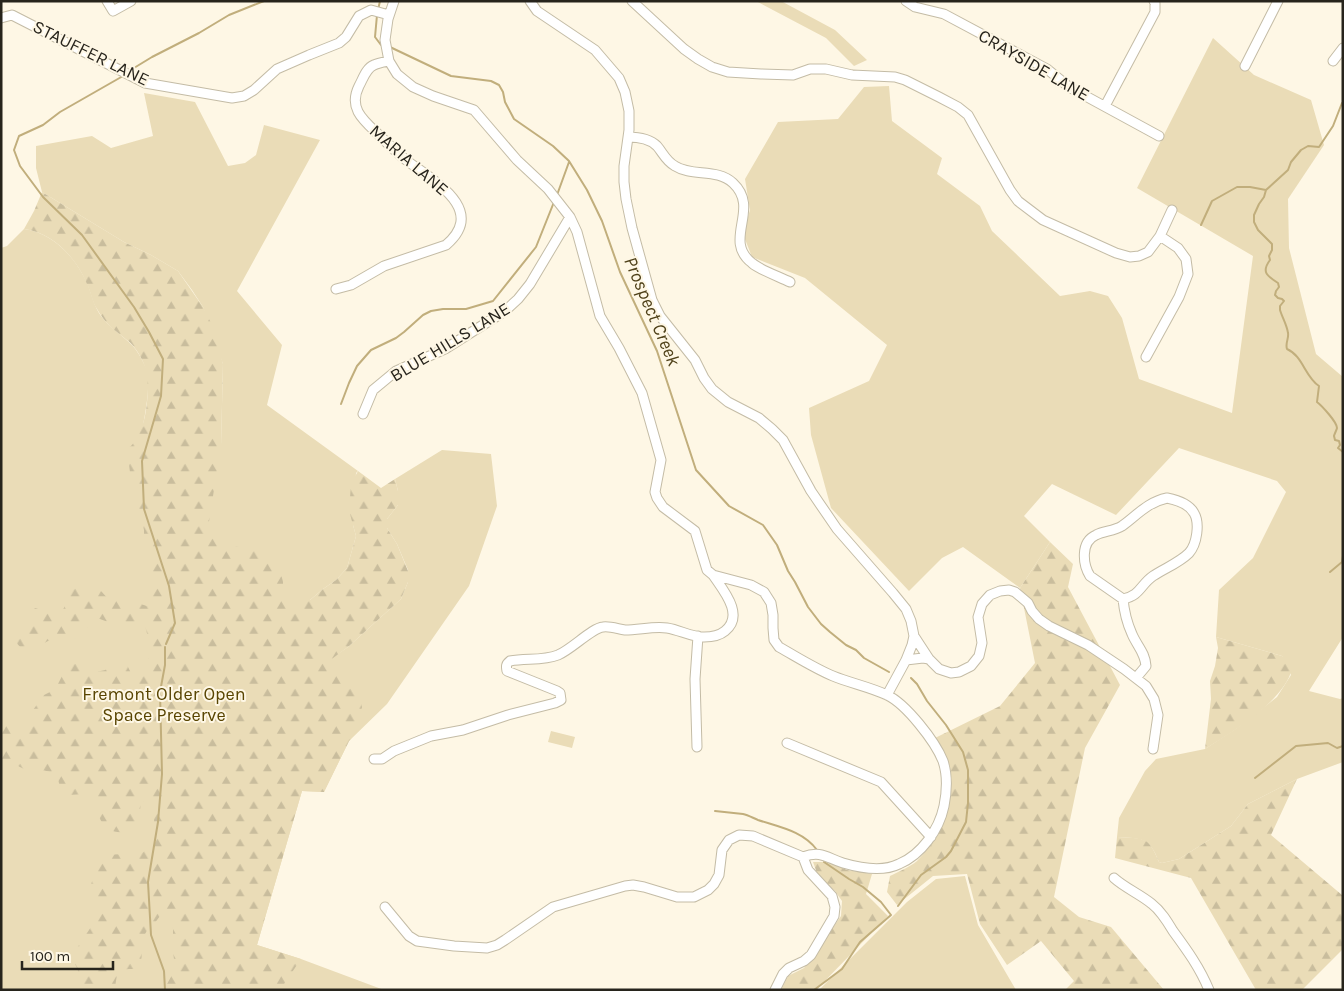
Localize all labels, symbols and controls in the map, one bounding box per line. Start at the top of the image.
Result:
street label: STAUFFER LANE [29,15,153,91]
street label: CRAYSIDE LANE [975,24,1093,106]
street label: MARIA LANE [365,120,453,200]
water label: Prospect Creek [619,253,685,370]
street label: BLUE HILLS LANE [386,298,514,386]
park label: Fremont Older Open Space Preserve [82,683,246,726]
scale bar [22,938,114,970]
text: 100 m [30,947,70,965]

